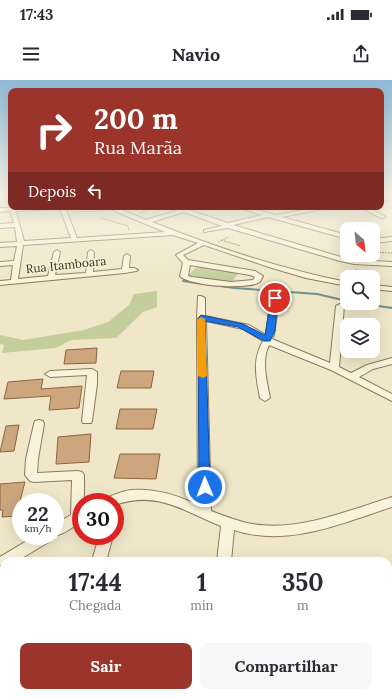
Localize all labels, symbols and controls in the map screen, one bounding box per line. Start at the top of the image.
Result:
text: 17:43 [20,5,53,24]
icon: menu [20,43,42,65]
text: Navio [172,43,220,66]
icon: share [350,43,372,65]
text: 200 m [94,101,178,137]
icon: right [28,104,80,156]
text: Rua Marãa [94,136,182,159]
icon: left [84,180,106,202]
text: Depois [28,182,76,201]
north arrow [340,222,380,262]
map controls [340,222,380,358]
street label: Rua Itamboara [25,253,107,276]
button: search [340,270,380,310]
pin [258,281,292,315]
icon: arrive [264,287,286,309]
button: layers [340,318,380,358]
position arrow [184,466,226,508]
speed limit sign: 30 [72,493,124,545]
text: 22 [27,501,49,526]
text: km/h [24,522,52,535]
text: 17:44 [68,567,122,598]
text: 1 [197,567,207,598]
text: 350 [282,567,324,598]
text: Chegada [69,597,121,614]
text: min [190,597,213,614]
text: m [297,597,309,614]
button: Sair [20,643,192,689]
button: Compartilhar [200,643,372,689]

